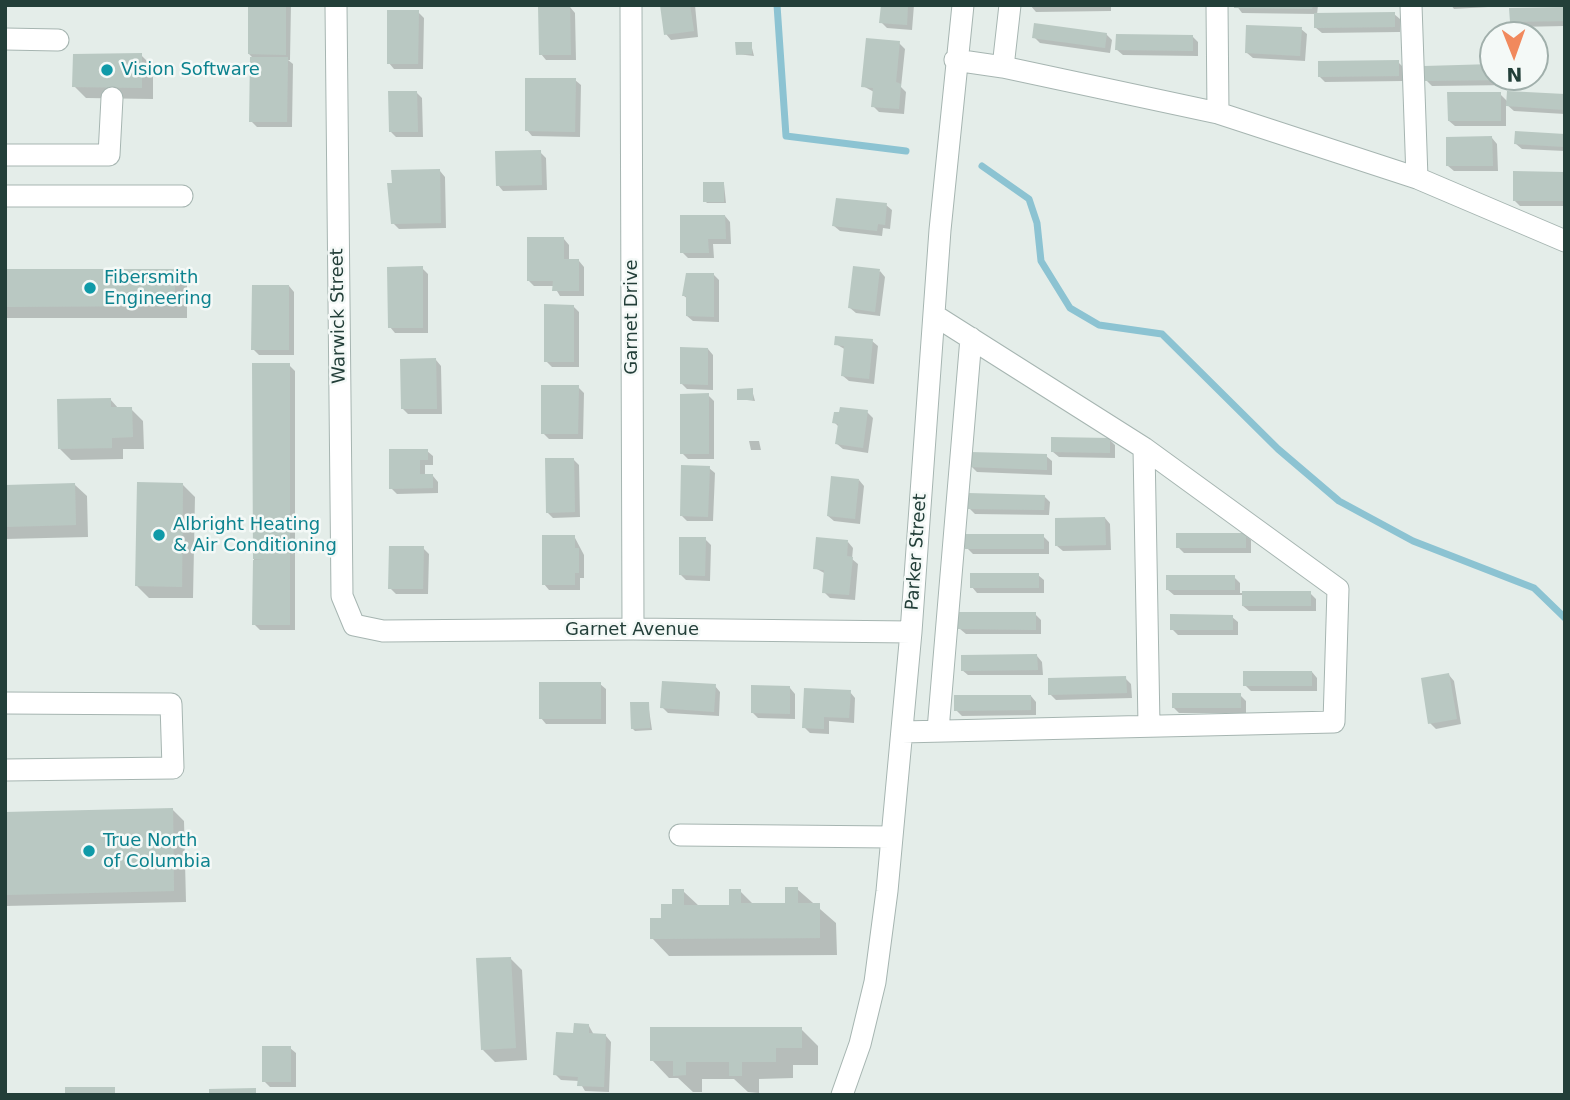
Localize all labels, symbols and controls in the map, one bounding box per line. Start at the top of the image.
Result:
north arrow [1479,21,1549,91]
place label: Vision Software [121,59,260,81]
marker: Vision Software [99,62,115,78]
text: N [1506,64,1522,86]
street label: Warwick Street [327,248,351,384]
street label: Garnet Drive [621,259,643,375]
place label: Fibersmith Engineering [104,267,212,310]
marker: Fibersmith Engineering [82,280,98,296]
street label: Parker Street [902,493,932,611]
place label: Albright Heating & Air Conditioning [173,514,337,556]
marker: Albright Heating & Air Conditioning [151,527,167,543]
street label: Garnet Avenue [565,619,699,641]
place label: True North of Columbia [103,830,211,872]
marker: True North of Columbia [81,843,97,859]

